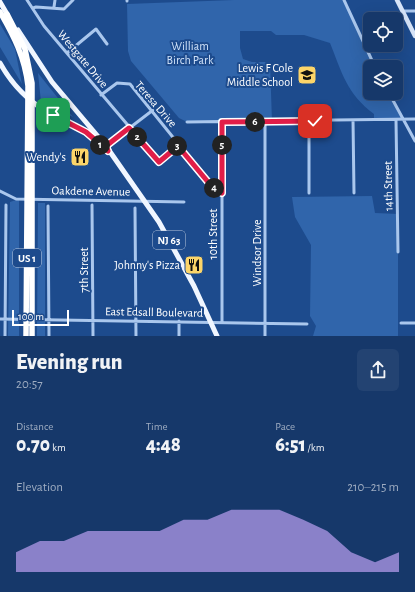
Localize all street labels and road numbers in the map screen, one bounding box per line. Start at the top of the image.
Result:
street label: Westgate Drive [56,28,110,90]
street label: Teresa Drive [133,79,179,129]
street label: 14th Street [382,161,394,211]
street label: Oakdene Avenue [51,184,131,198]
street label: 10th Street [207,208,219,259]
street label: Windsor Drive [251,219,263,287]
road number: NJ 63 [153,231,185,249]
street label: 7th Street [78,247,90,293]
road number: US 1 [13,249,41,267]
street label: East Edsall Boulevard [105,305,203,319]

